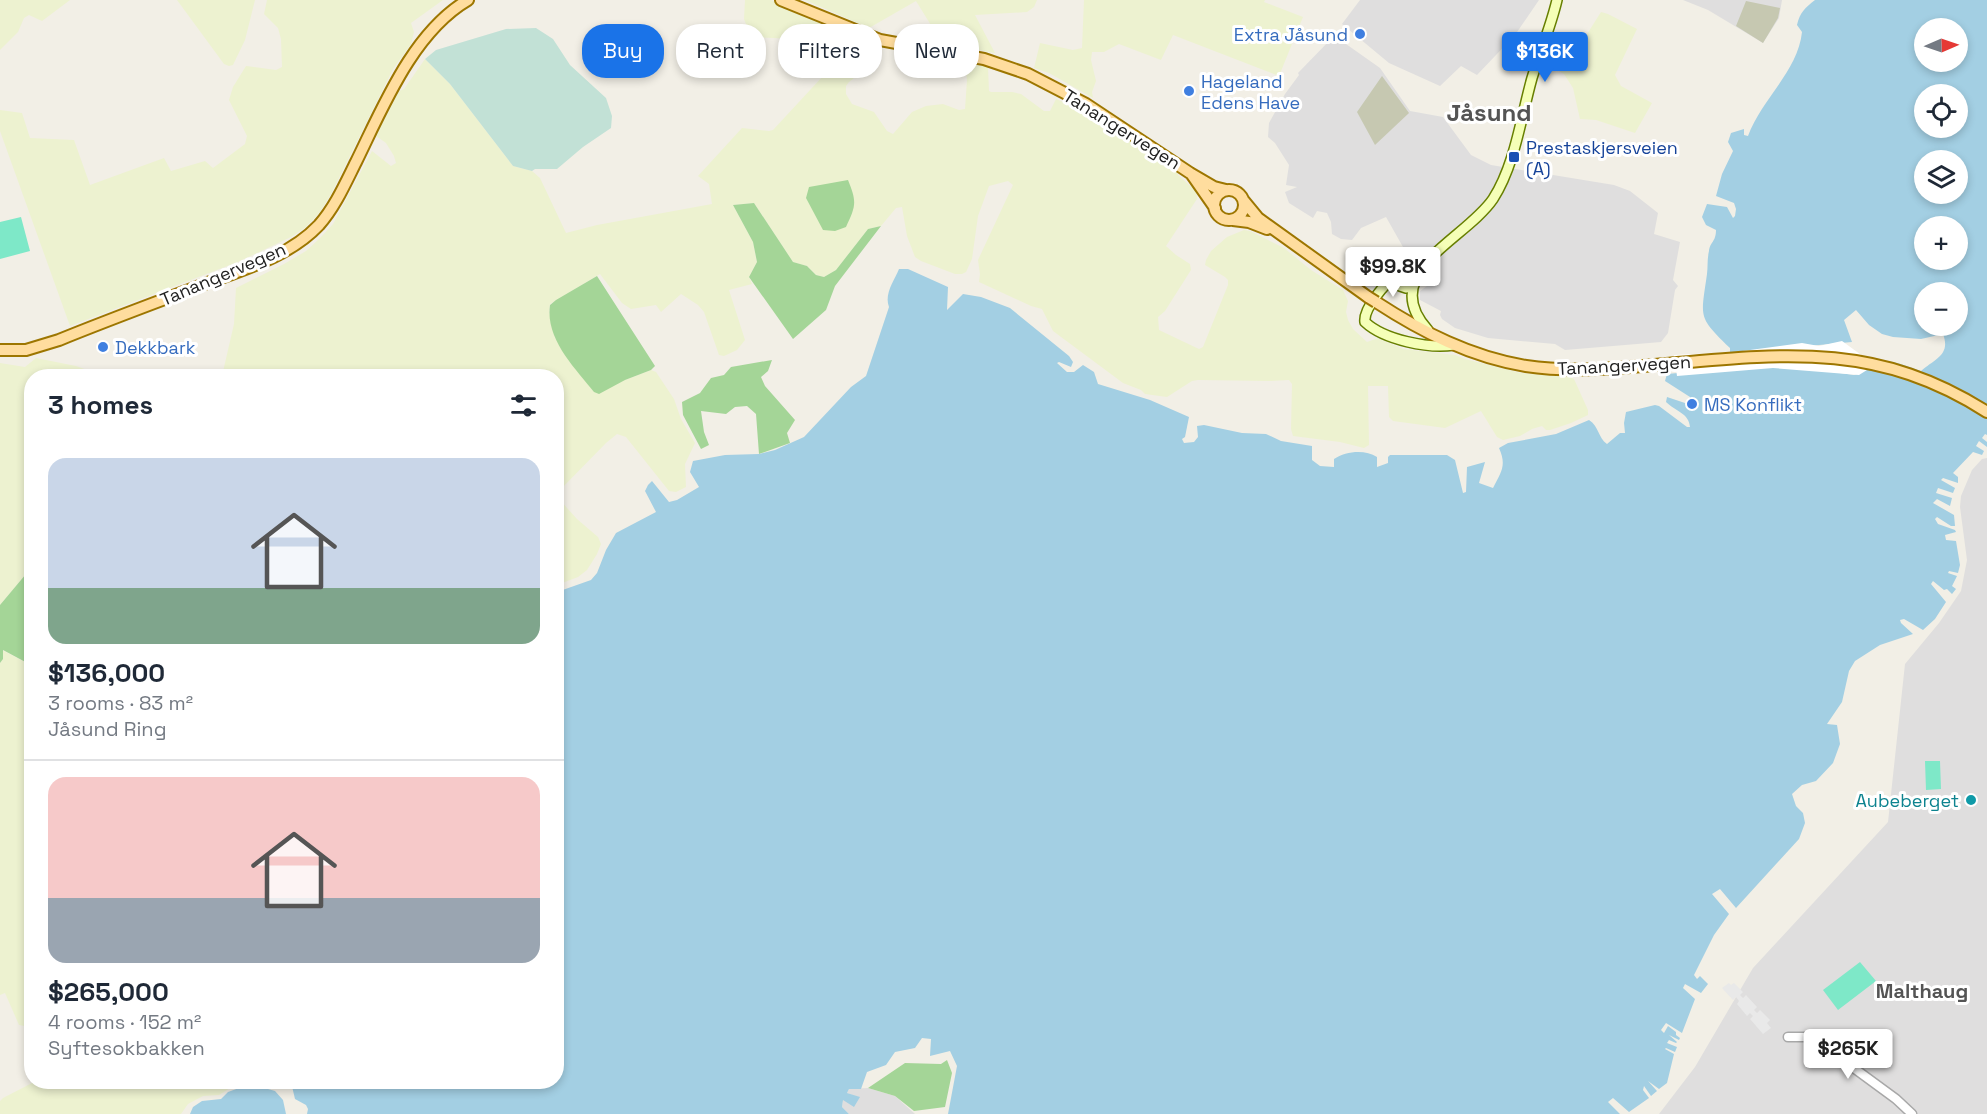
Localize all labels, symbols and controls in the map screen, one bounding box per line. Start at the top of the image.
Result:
north arrow [1914,18,1968,72]
map controls [1914,18,1968,336]
place label: Extra Jåsund [1234,23,1348,46]
chip: Buy [582,24,664,78]
chip: Rent [676,24,766,78]
chip: Filters [778,24,882,78]
chip: New [894,24,979,78]
marker: Extra Jåsund [1353,27,1367,41]
pin: $136K [1503,32,1587,83]
text: $136K [1516,38,1574,64]
place label: Hageland Edens Have [1201,70,1300,114]
street label: Tanangervegen [1059,84,1185,174]
marker: Hageland Edens Have [1182,84,1196,98]
button: locate [1914,84,1968,138]
district label: Jåsund [1446,97,1532,128]
place label: Prestaskjersveien (A) [1526,136,1678,180]
marker: Prestaskjersveien (A) [1507,150,1521,164]
button: layers [1914,150,1968,204]
button: + [1914,216,1968,270]
street label: Tanangervegen [157,237,289,311]
pin: $99.8K [1344,247,1442,298]
text: $99.8K [1359,253,1427,279]
button: − [1914,282,1968,336]
place label: Dekkbark [115,336,196,359]
marker: Dekkbark [96,340,110,354]
street label: Tanangervegen [1556,350,1692,380]
text: 3 homes [48,388,153,422]
icon: filters [507,389,540,422]
place label: MS Konflikt [1704,393,1802,416]
marker: MS Konflikt [1685,397,1699,411]
icon: home [240,497,348,605]
text: $136,000 [48,656,165,690]
text: 3 rooms · 83 m² [48,690,193,716]
text: Jåsund Ring [48,716,166,742]
place label: Aubeberget [1856,789,1959,812]
marker: Aubeberget [1964,793,1978,807]
icon: home [240,816,348,924]
text: $265,000 [48,975,169,1009]
district label: Malthaug [1876,978,1968,1004]
text: 4 rooms · 152 m² [48,1009,201,1035]
pin: $265K [1806,1029,1890,1080]
text: Syftesokbakken [48,1035,205,1061]
text: $265K [1818,1035,1878,1061]

